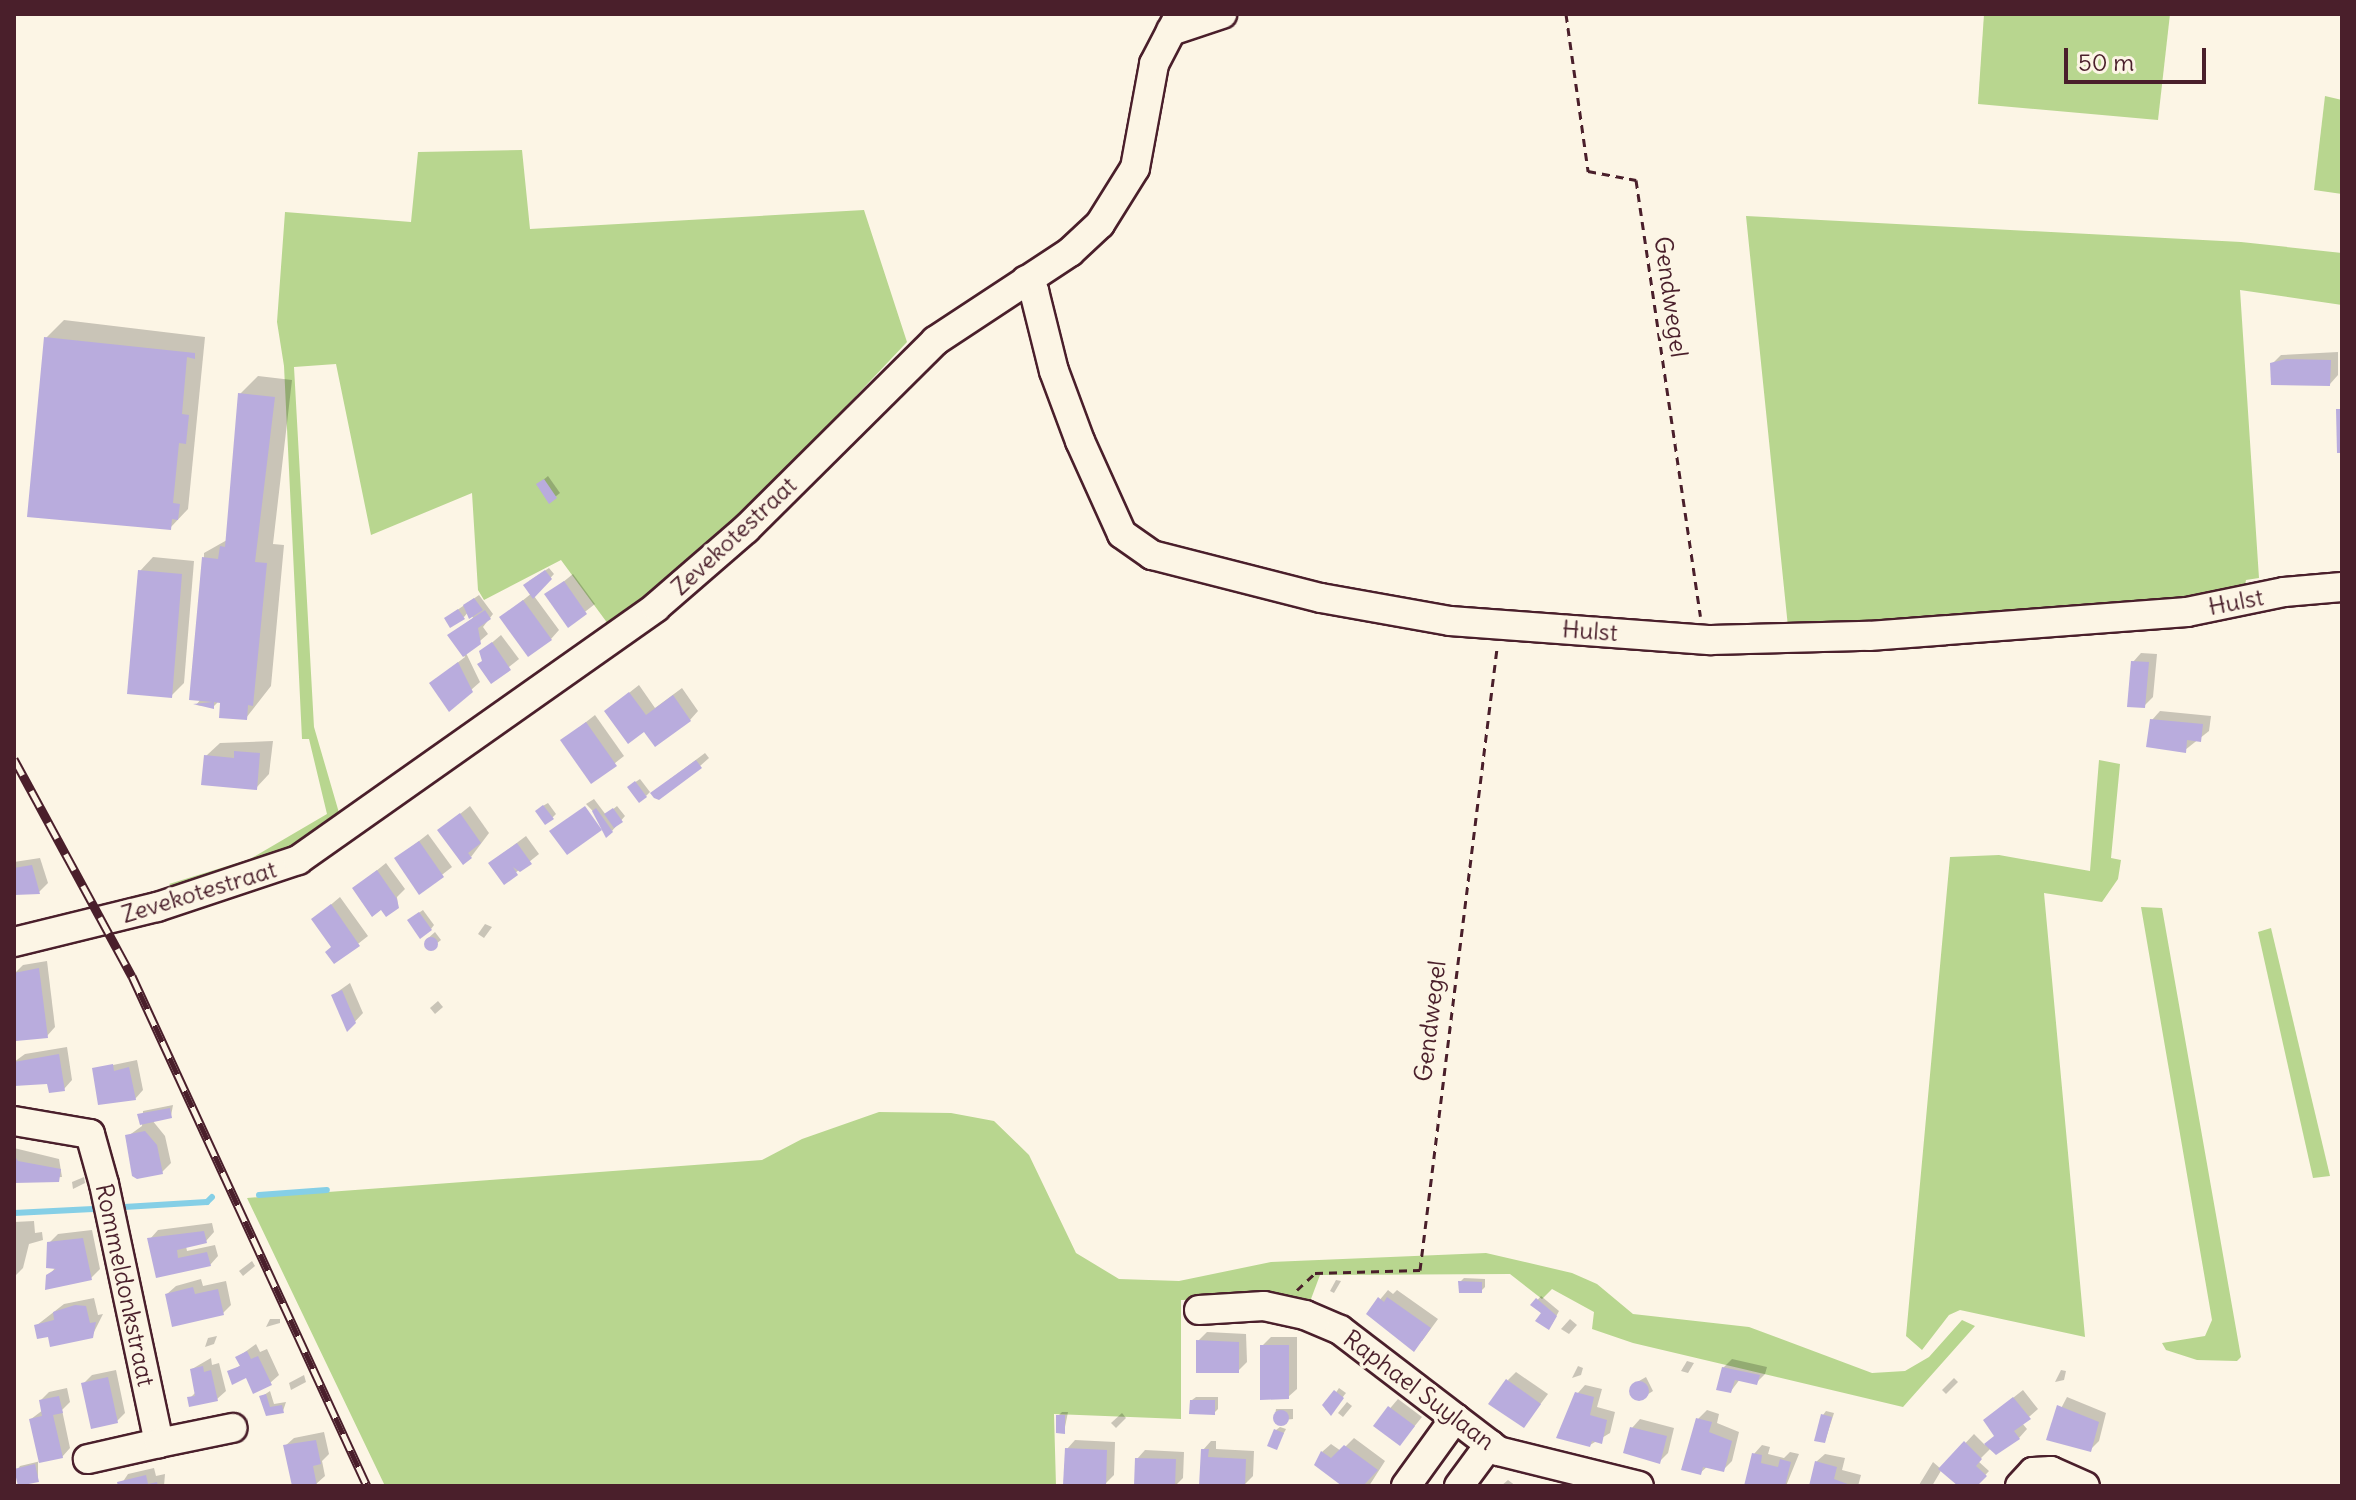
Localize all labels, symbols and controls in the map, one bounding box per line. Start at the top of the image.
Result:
scale bar [2068,32,2210,82]
text: 50 m [2078,47,2134,77]
street label: Gendwegel [1648,235,1694,359]
street label: Zevekotestraat [666,471,802,601]
street label: Hulst [2206,583,2266,621]
street label: Hulst [1561,615,1619,647]
street label: Zevekotestraat [118,855,280,929]
street label: Gendwegel [1408,959,1452,1083]
street label: Rommeldonkstraat [89,1181,161,1389]
street label: Raphael Suylaan [1338,1324,1500,1456]

